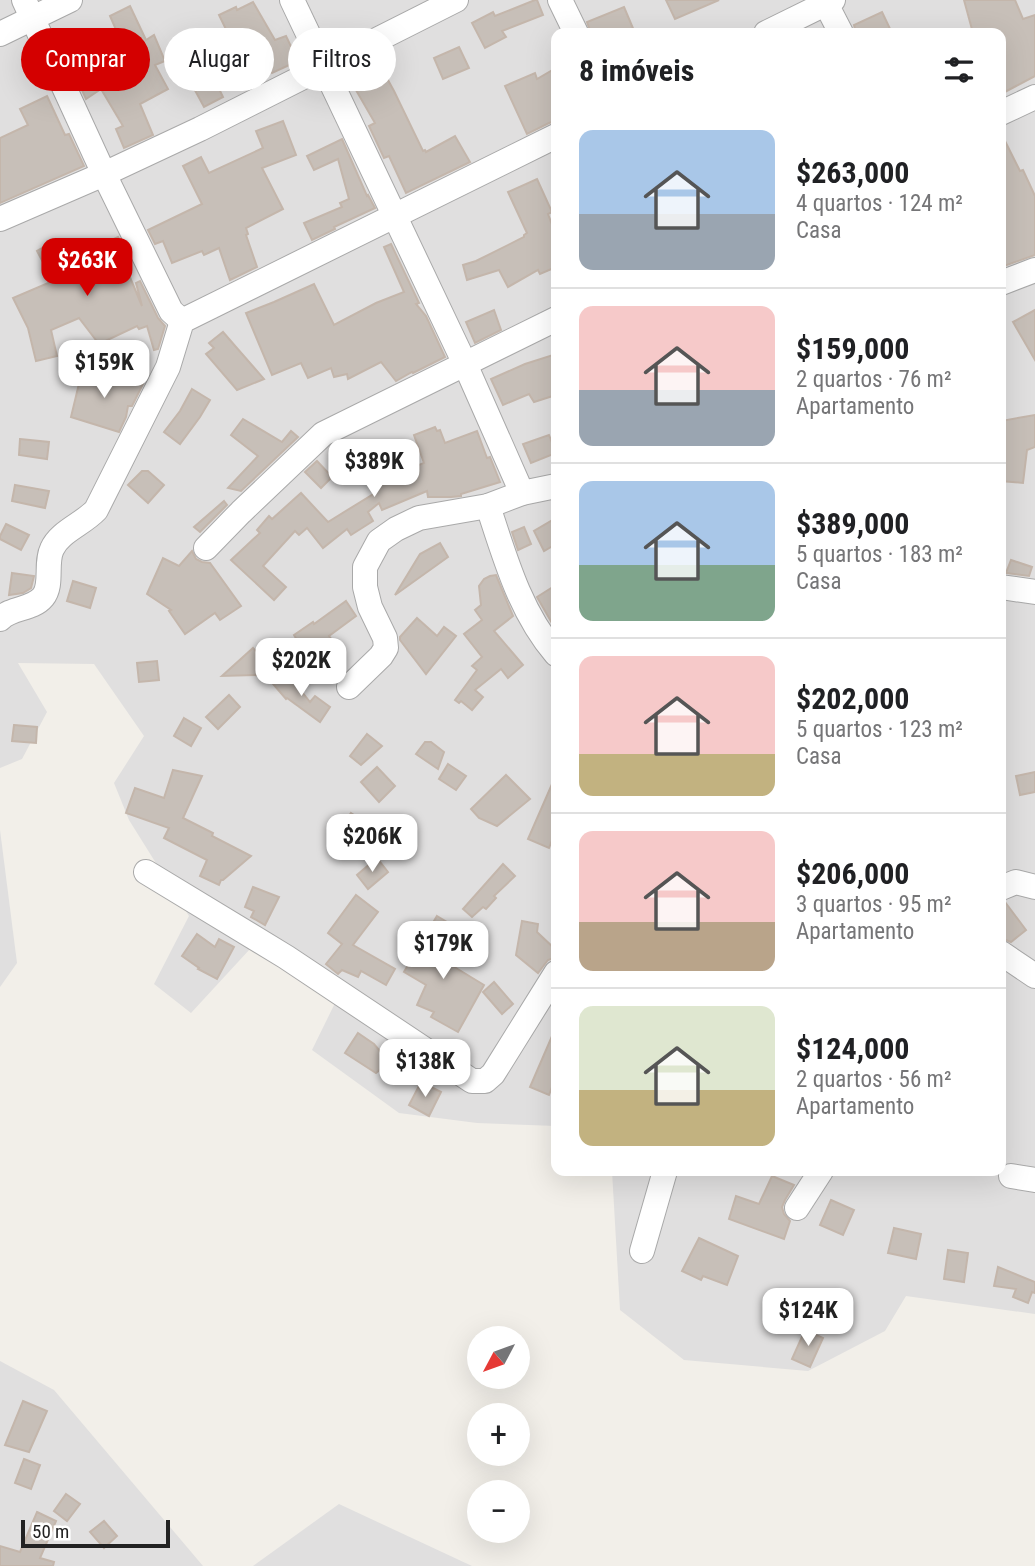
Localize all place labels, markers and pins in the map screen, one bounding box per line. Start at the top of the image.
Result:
pin: $263K [38,238,136,298]
pin: $159K [55,340,153,400]
pin: $389K [325,440,423,499]
pin: $202K [252,638,350,698]
pin: $206K [323,814,421,874]
pin: $179K [394,922,492,981]
pin: $138K [376,1040,474,1099]
pin: $124K [759,1288,857,1348]

